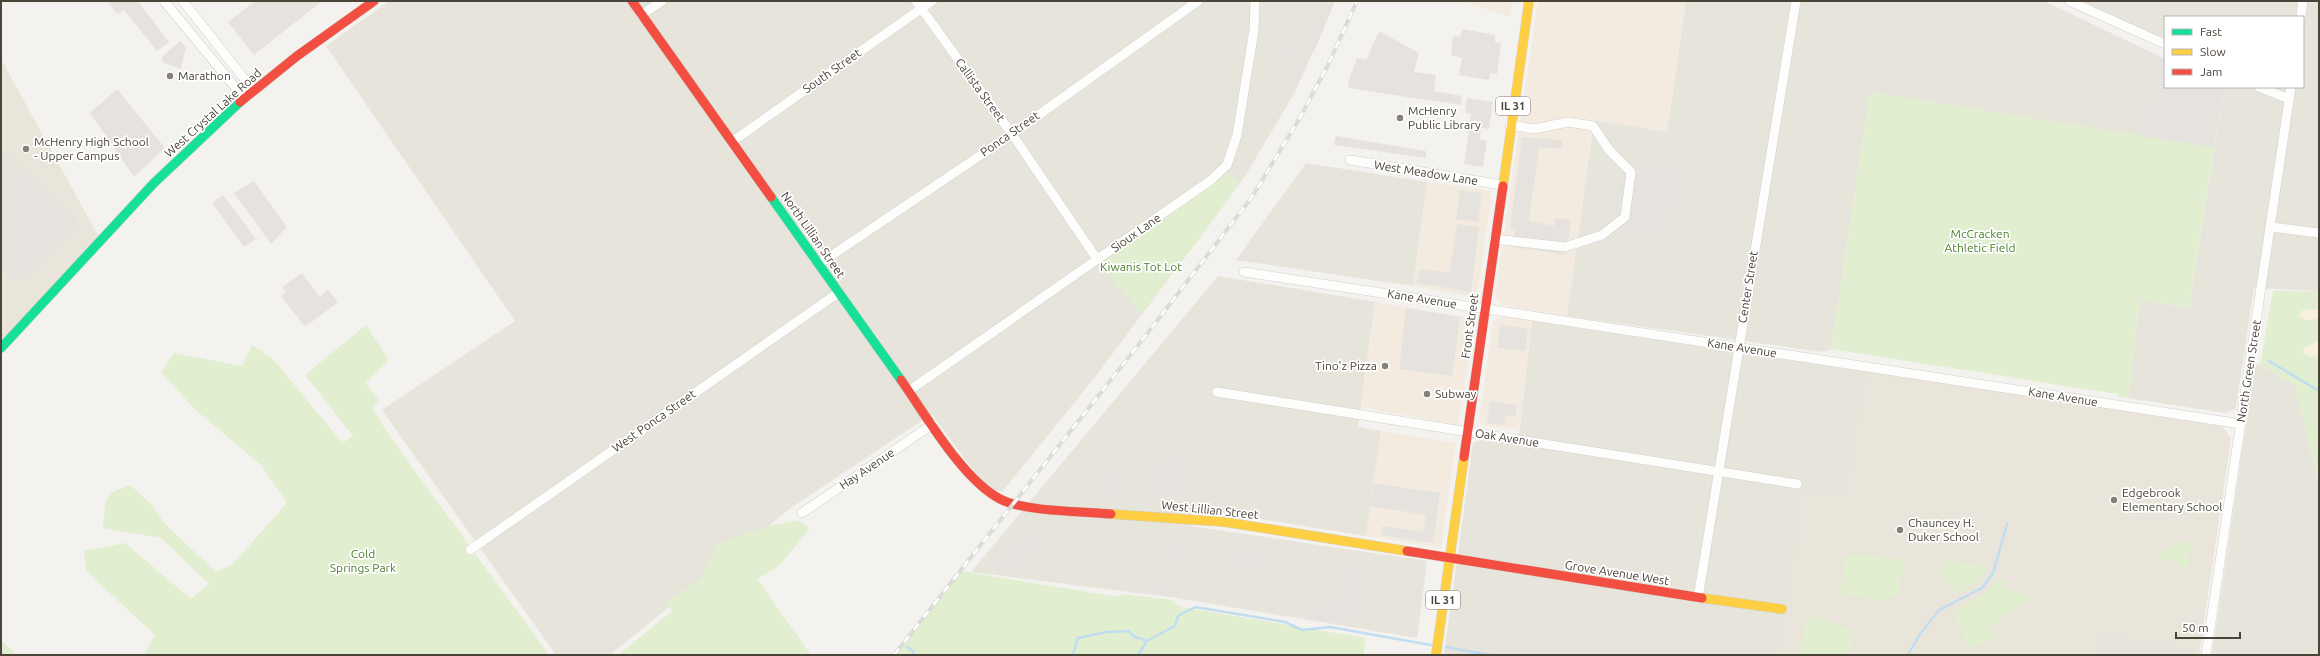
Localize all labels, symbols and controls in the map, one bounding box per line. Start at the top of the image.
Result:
legend [2164,16,2304,88]
text: Fast [2200,25,2222,38]
text: Slow [2200,45,2226,58]
street label: South Street [800,46,864,95]
street label: Callista Street [953,56,1008,124]
text: Jam [2200,65,2222,78]
street label: West Crystal Lake Road [162,66,264,159]
place label: Marathon [178,69,231,82]
marker: Marathon [165,71,175,81]
road number: IL 31 [1496,97,1530,115]
place label: McHenry Public Library [1408,104,1481,131]
street label: Ponca Street [978,108,1042,159]
marker: McHenry Public Library [1395,113,1405,123]
place label: McHenry High School - Upper Campus [34,135,149,162]
marker: McHenry High School - Upper Campus [21,144,31,154]
street label: West Meadow Lane [1373,158,1479,187]
street label: North Lillian Street [779,189,848,280]
street label: Sioux Lane [1108,211,1163,254]
park label: McCracken Athletic Field [1944,227,2016,254]
street label: Center Street [1735,250,1760,324]
park label: Kiwanis Tot Lot [1100,260,1182,273]
street label: Kane Avenue [1386,287,1458,310]
street label: Front Street [1459,292,1481,359]
street label: North Green Street [2234,319,2263,423]
street label: Kane Avenue [1706,336,1778,359]
place label: Tino'z Pizza [1315,359,1377,372]
marker: Tino'z Pizza [1380,361,1390,371]
street label: Kane Avenue [2027,385,2099,408]
street label: West Ponca Street [609,387,698,454]
place label: Subway [1435,387,1477,400]
marker: Subway [1422,389,1432,399]
street label: Oak Avenue [1474,426,1540,449]
street label: Hay Avenue [837,445,897,492]
place label: Edgebrook Elementary School [2122,486,2222,513]
marker: Edgebrook Elementary School [2109,495,2119,505]
street label: West Lillian Street [1161,498,1260,521]
place label: Chauncey H. Duker School [1908,516,1979,543]
marker: Chauncey H. Duker School [1895,525,1905,535]
park label: Cold Springs Park [330,547,396,574]
street label: Grove Avenue West [1564,558,1670,587]
road number: IL 31 [1426,591,1460,609]
scale bar [2176,614,2240,640]
text: 50 m [2182,621,2209,634]

